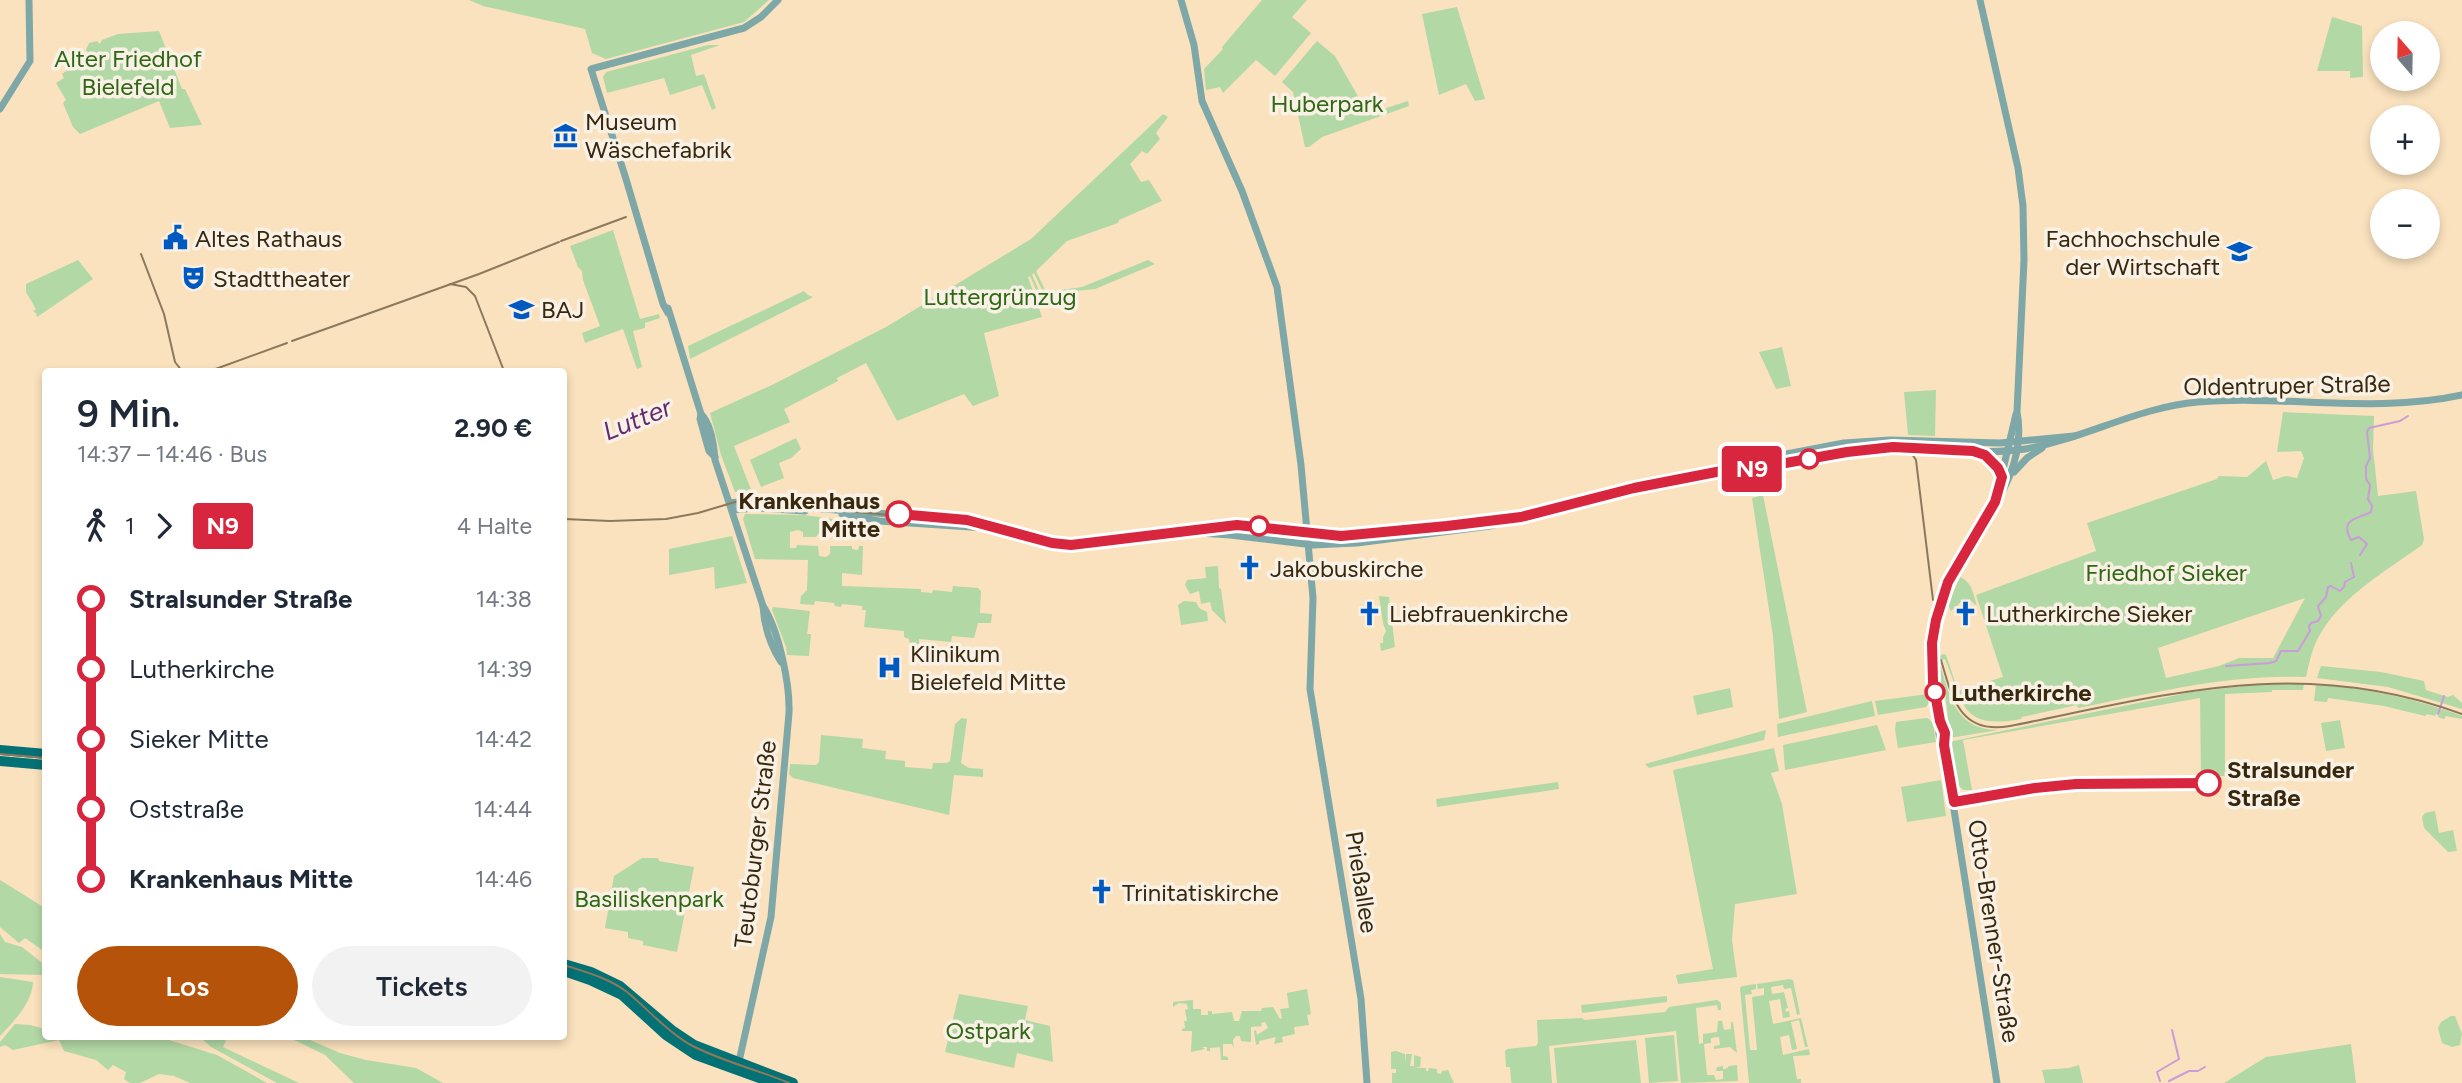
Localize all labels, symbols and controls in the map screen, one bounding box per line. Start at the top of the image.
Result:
north arrow [2370,21,2440,91]
map controls [2370,21,2440,259]
park label: Alter Friedhof Bielefeld [54,44,202,101]
park label: Huberpark [1271,89,1384,118]
button: + [2370,105,2440,175]
place label: Museum Wäschefabrik [585,107,732,164]
museum icon: Museum Wäschefabrik [551,121,579,149]
button: − [2370,189,2440,259]
public building icon: Altes Rathaus [161,224,189,252]
place label: Altes Rathaus [195,224,342,253]
place label: Fachhochschule der Wirtschaft [2045,224,2220,281]
school or university icon: Fachhochschule der Wirtschaft [2226,238,2254,266]
theatre icon: Stadttheater [179,264,207,292]
place label: Stadttheater [213,264,350,293]
park label: Luttergrünzug [923,282,1077,311]
school or university icon: BAJ [507,295,535,323]
place label: BAJ [541,295,584,324]
street label: Oldentruper Straße [2183,369,2391,401]
water label: Lutter [598,390,677,447]
text: 9 Min. [77,391,180,437]
text: 2.90 € [454,412,532,444]
text: 14:37 – 14:46 · Bus [77,440,267,468]
line badge: N9 [1720,446,1784,492]
unlabelled marker [1799,449,1819,469]
text: N9 [1736,454,1768,483]
place label: Krankenhaus Mitte [738,486,880,543]
marker: Krankenhaus Mitte [886,501,912,527]
icon: walk [77,507,115,545]
icon: forward [145,507,183,545]
text: N9 [207,511,239,540]
text: 1 [125,512,135,540]
text: 4 Halte [457,512,532,540]
unlabelled marker [1249,516,1269,536]
church icon: Jakobuskirche [1236,554,1264,582]
place label: Jakobuskirche [1270,554,1423,583]
park label: Friedhof Sieker [2085,558,2247,587]
text: Stralsunder Straße [129,583,353,615]
text: 14:38 [476,585,532,613]
church icon: Liebfrauenkirche [1355,599,1383,627]
place label: Liebfrauenkirche [1389,599,1568,628]
church icon: Lutherkirche Sieker [1952,599,1980,627]
place label: Lutherkirche Sieker [1986,599,2192,628]
place label: Klinikum Bielefeld Mitte [910,639,1066,696]
text: Lutherkirche [129,653,275,685]
hospital icon: Klinikum Bielefeld Mitte [876,653,904,681]
text: 14:39 [477,655,532,683]
place label: Lutherkirche [1951,678,2092,707]
marker: Lutherkirche [1925,682,1945,702]
text: Sieker Mitte [129,723,269,755]
text: 14:42 [475,725,532,753]
street label: Teutoburger Straße [728,739,782,949]
place label: Stralsunder Straße [2227,755,2354,812]
marker: Stralsunder Straße [2195,770,2221,796]
text: Oststraße [129,793,244,825]
text: 14:44 [474,795,532,823]
street label: Otto-Brenner-Straße [1962,817,2026,1045]
street label: Prießallee [1340,829,1384,935]
text: Krankenhaus Mitte [129,863,353,895]
text: 14:46 [475,865,532,893]
church icon: Trinitatiskirche [1088,878,1116,906]
place label: Trinitatiskirche [1122,878,1279,907]
park label: Basiliskenpark [574,884,724,913]
button: Los [77,946,298,1026]
button: Tickets [312,946,532,1026]
park label: Ostpark [945,1016,1031,1045]

